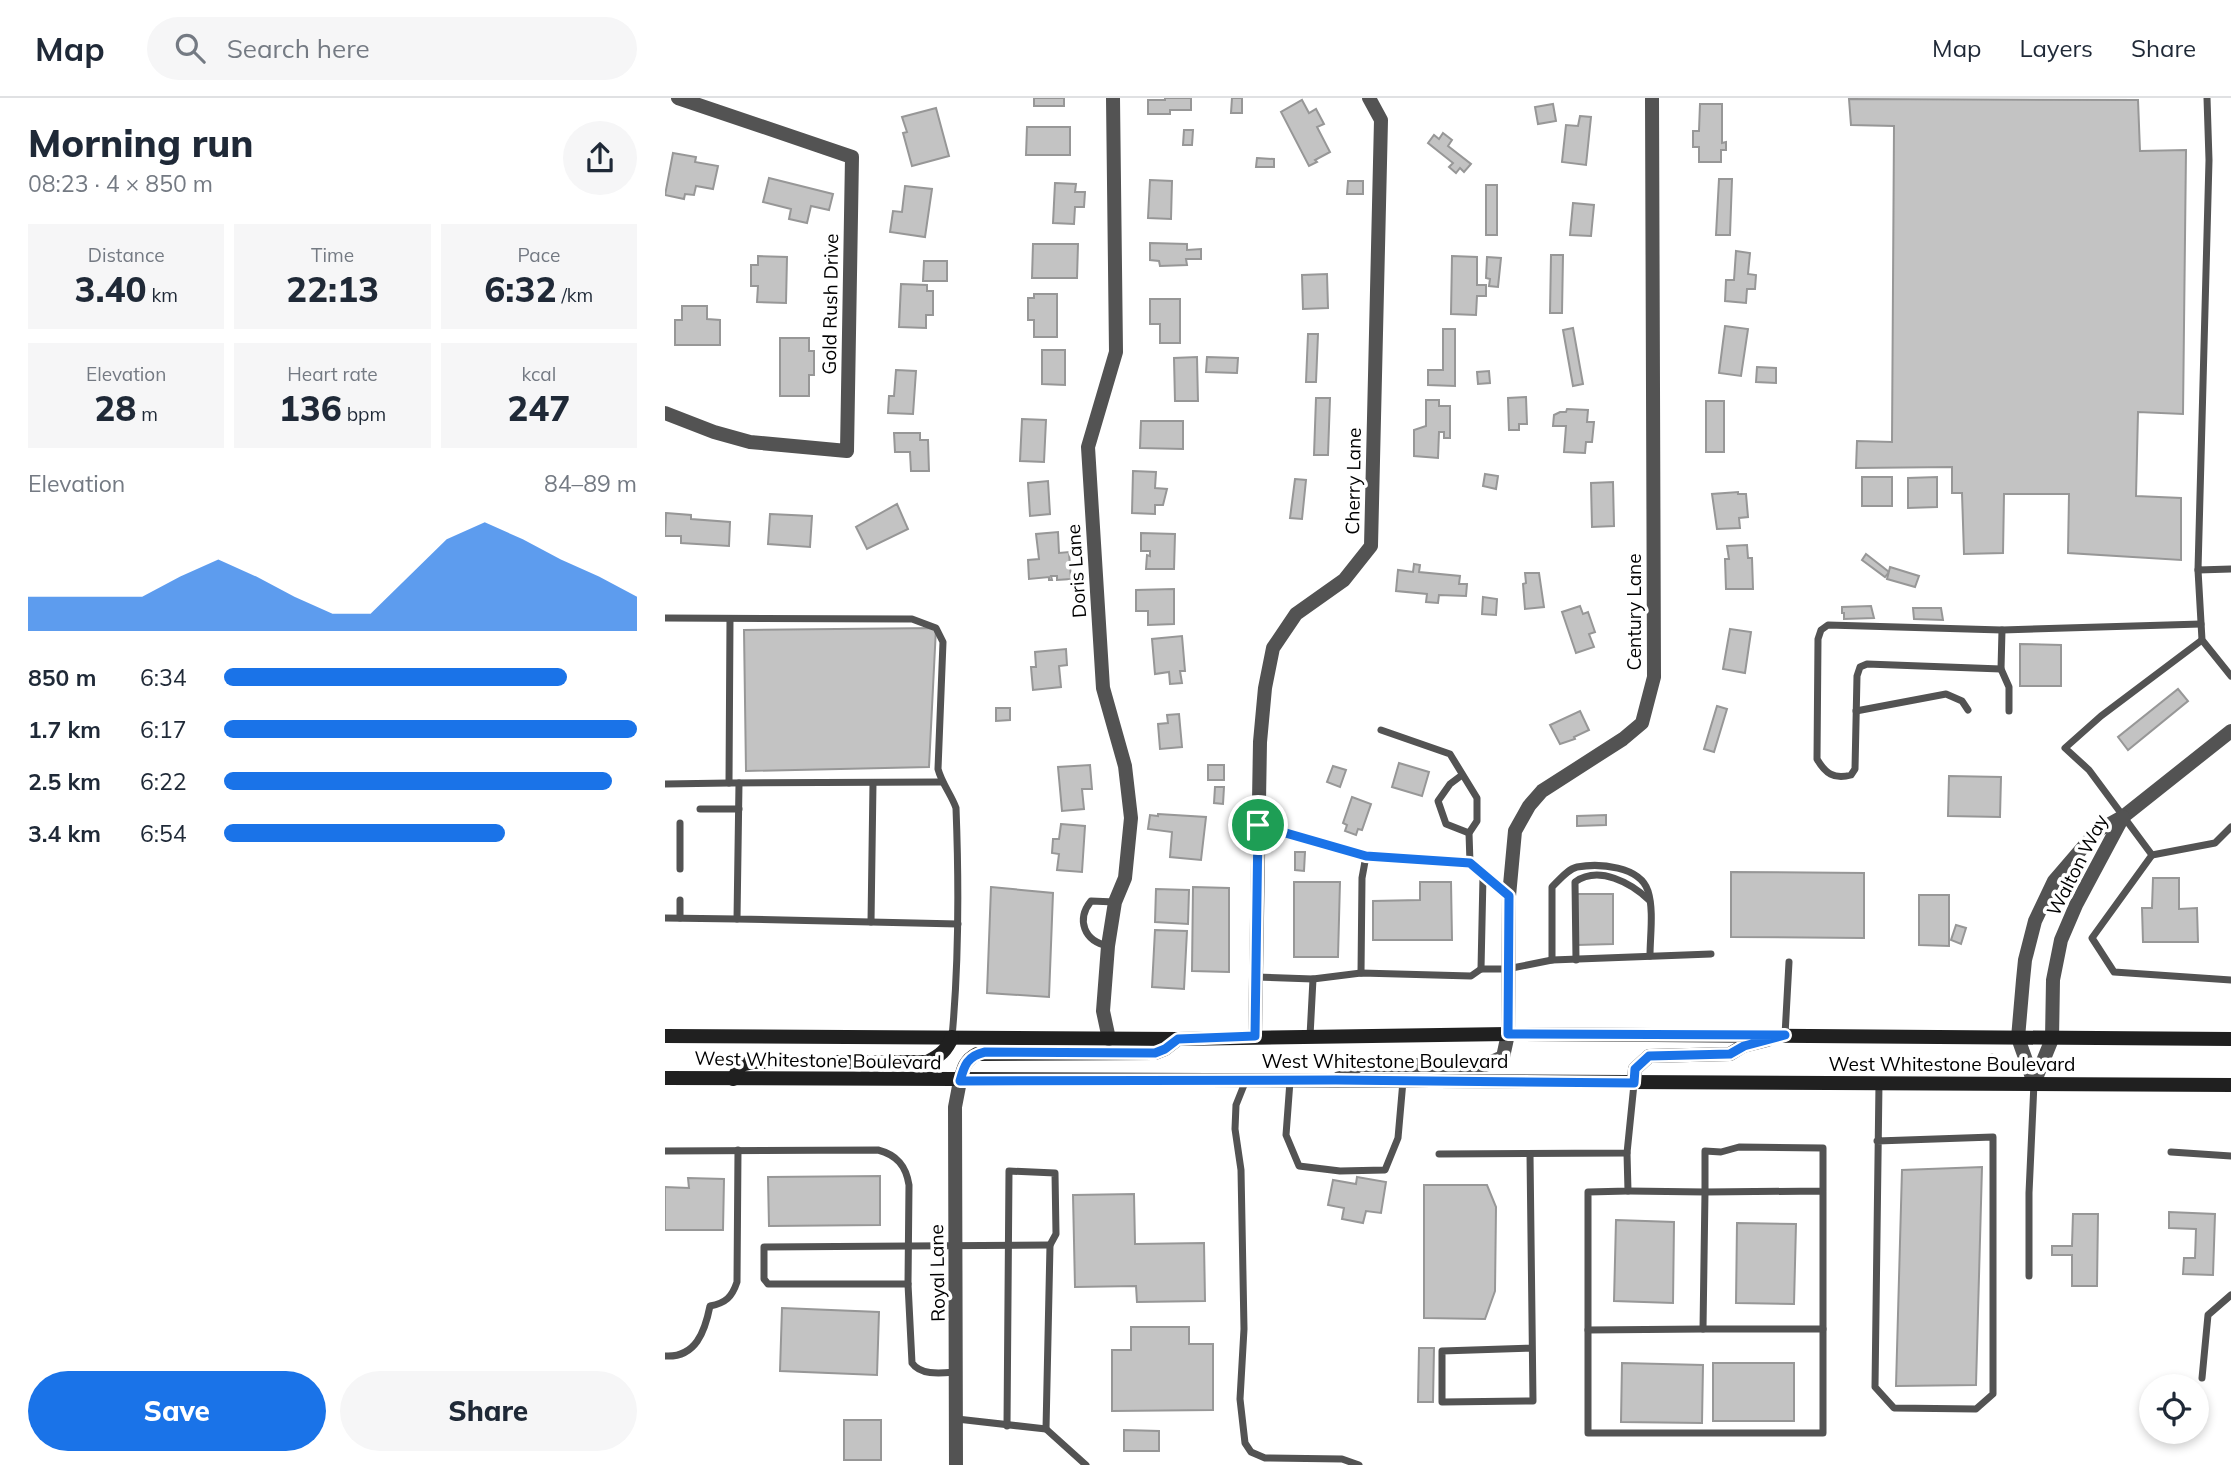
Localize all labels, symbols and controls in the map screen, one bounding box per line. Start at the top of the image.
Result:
search box [147,17,637,80]
text: Map [35,28,105,69]
icon: search [171,29,209,67]
text: Search here [227,32,370,65]
text: Map [1932,33,1981,63]
text: Layers [2019,33,2093,63]
text: Share [2131,33,2196,63]
text: Morning run [28,119,254,167]
button: share [563,121,637,195]
text: 08:23 · 4 × 850 m [28,169,213,198]
street label: Gold Rush Drive [817,233,843,375]
text: Distance [88,243,165,267]
text: Time [311,243,354,267]
text: Pace [517,243,560,267]
text: 3.40 [74,267,147,311]
text: 22:13 [286,267,379,311]
text: 6:32 [484,267,556,311]
text: km [147,283,178,307]
text: /km [556,283,593,307]
text: Elevation [86,362,166,386]
text: Heart rate [287,362,378,386]
text: kcal [521,362,556,386]
text: 28 [94,386,136,430]
text: 136 [279,386,342,430]
text: 247 [507,386,570,430]
text: m [136,402,158,426]
text: bpm [342,402,386,426]
street label: Cherry Lane [1340,427,1366,535]
text: Elevation [28,469,125,498]
text: 84–89 m [544,469,637,498]
street label: Doris Lane [1061,523,1091,619]
street label: Century Lane [1622,553,1646,671]
text: 850 m [28,663,96,692]
text: 6:34 [140,663,187,692]
text: 1.7 km [28,715,101,744]
text: 6:17 [140,715,187,744]
text: 2.5 km [28,767,101,796]
text: 6:22 [140,767,187,796]
pin [1228,795,1288,855]
icon: arrive [1239,806,1277,844]
street label: Walton Way [2041,810,2113,920]
text: 3.4 km [28,819,101,848]
text: 6:54 [140,819,187,848]
street label: West Whitestone Boulevard [694,1046,942,1074]
street label: West Whitestone Boulevard [1261,1049,1509,1073]
street label: West Whitestone Boulevard [1828,1052,2076,1076]
street label: Royal Lane [924,1224,950,1322]
button: Save [28,1371,326,1451]
button: Share [340,1371,637,1451]
map controls [2139,1374,2209,1444]
button: locate [2139,1374,2209,1444]

